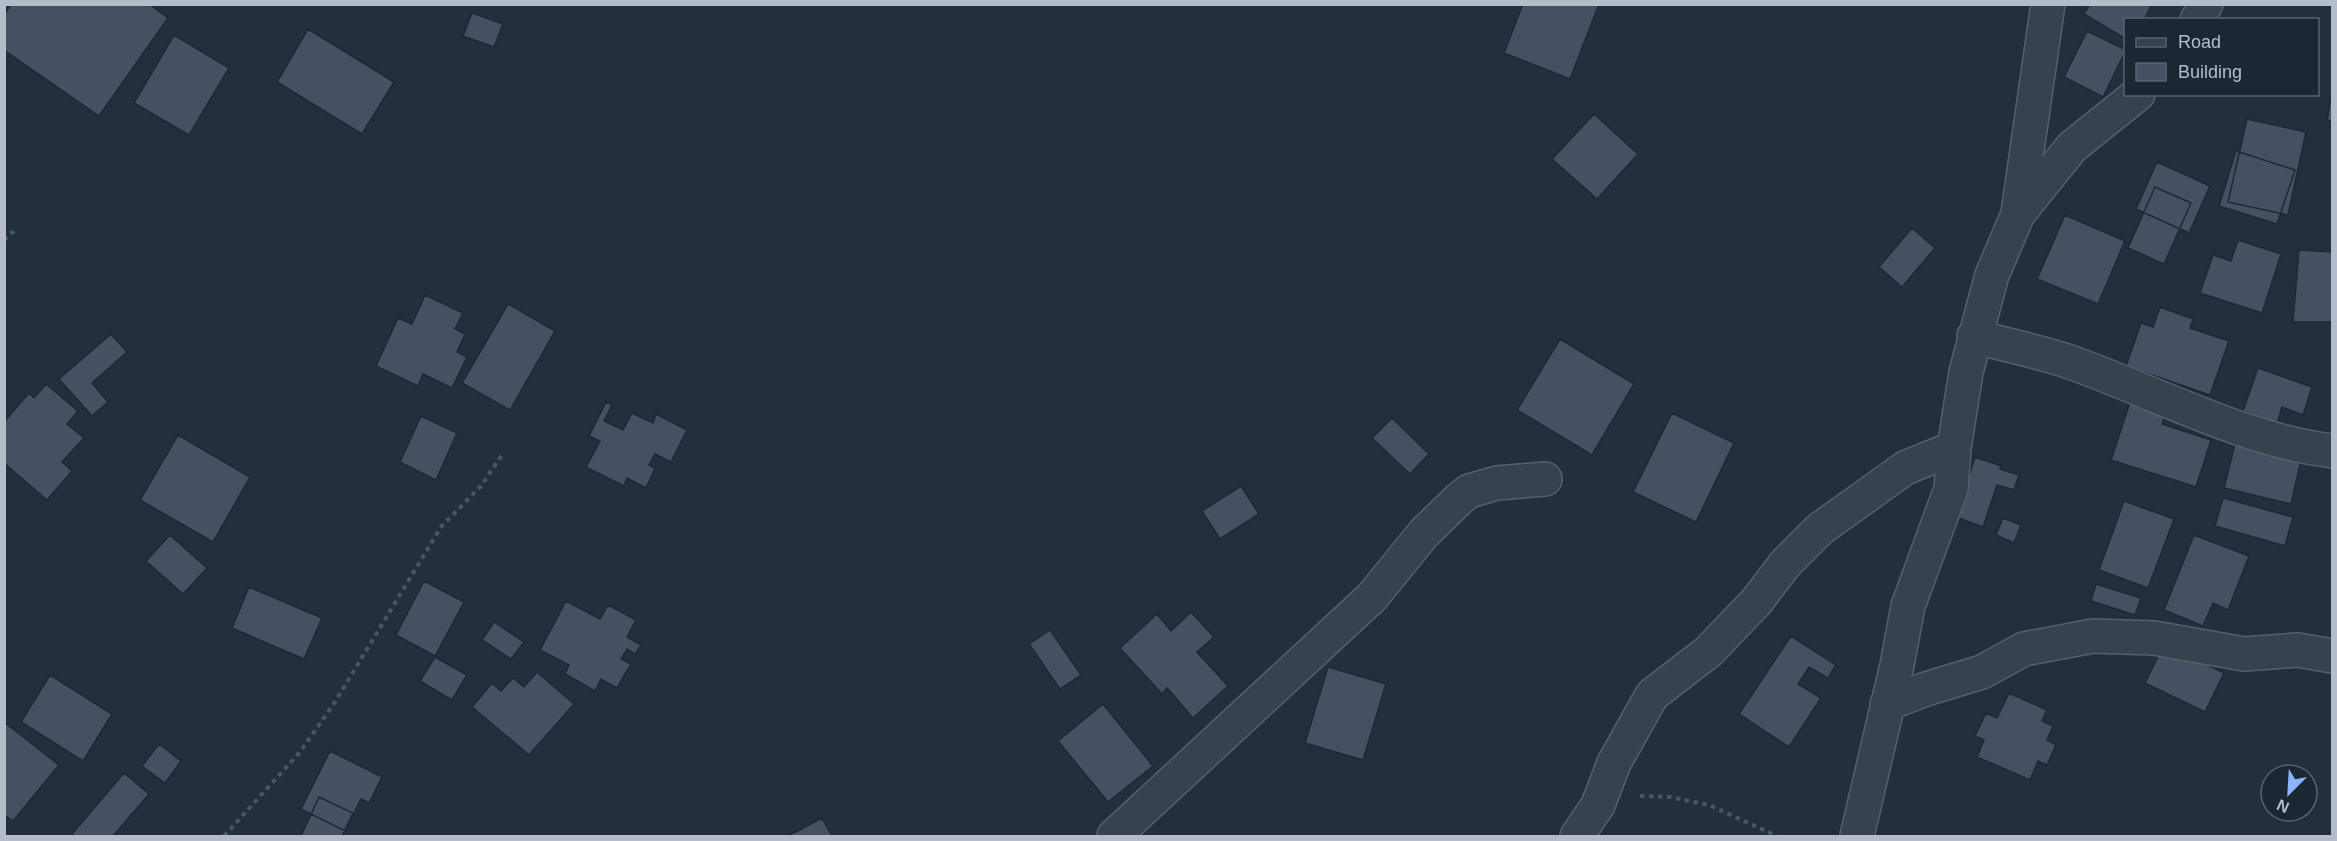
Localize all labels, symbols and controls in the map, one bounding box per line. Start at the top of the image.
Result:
legend [2124,18,2319,96]
text: Road [2178,32,2221,52]
text: Building [2178,62,2242,82]
north arrow [2259,763,2319,823]
text: N [2274,796,2292,816]

